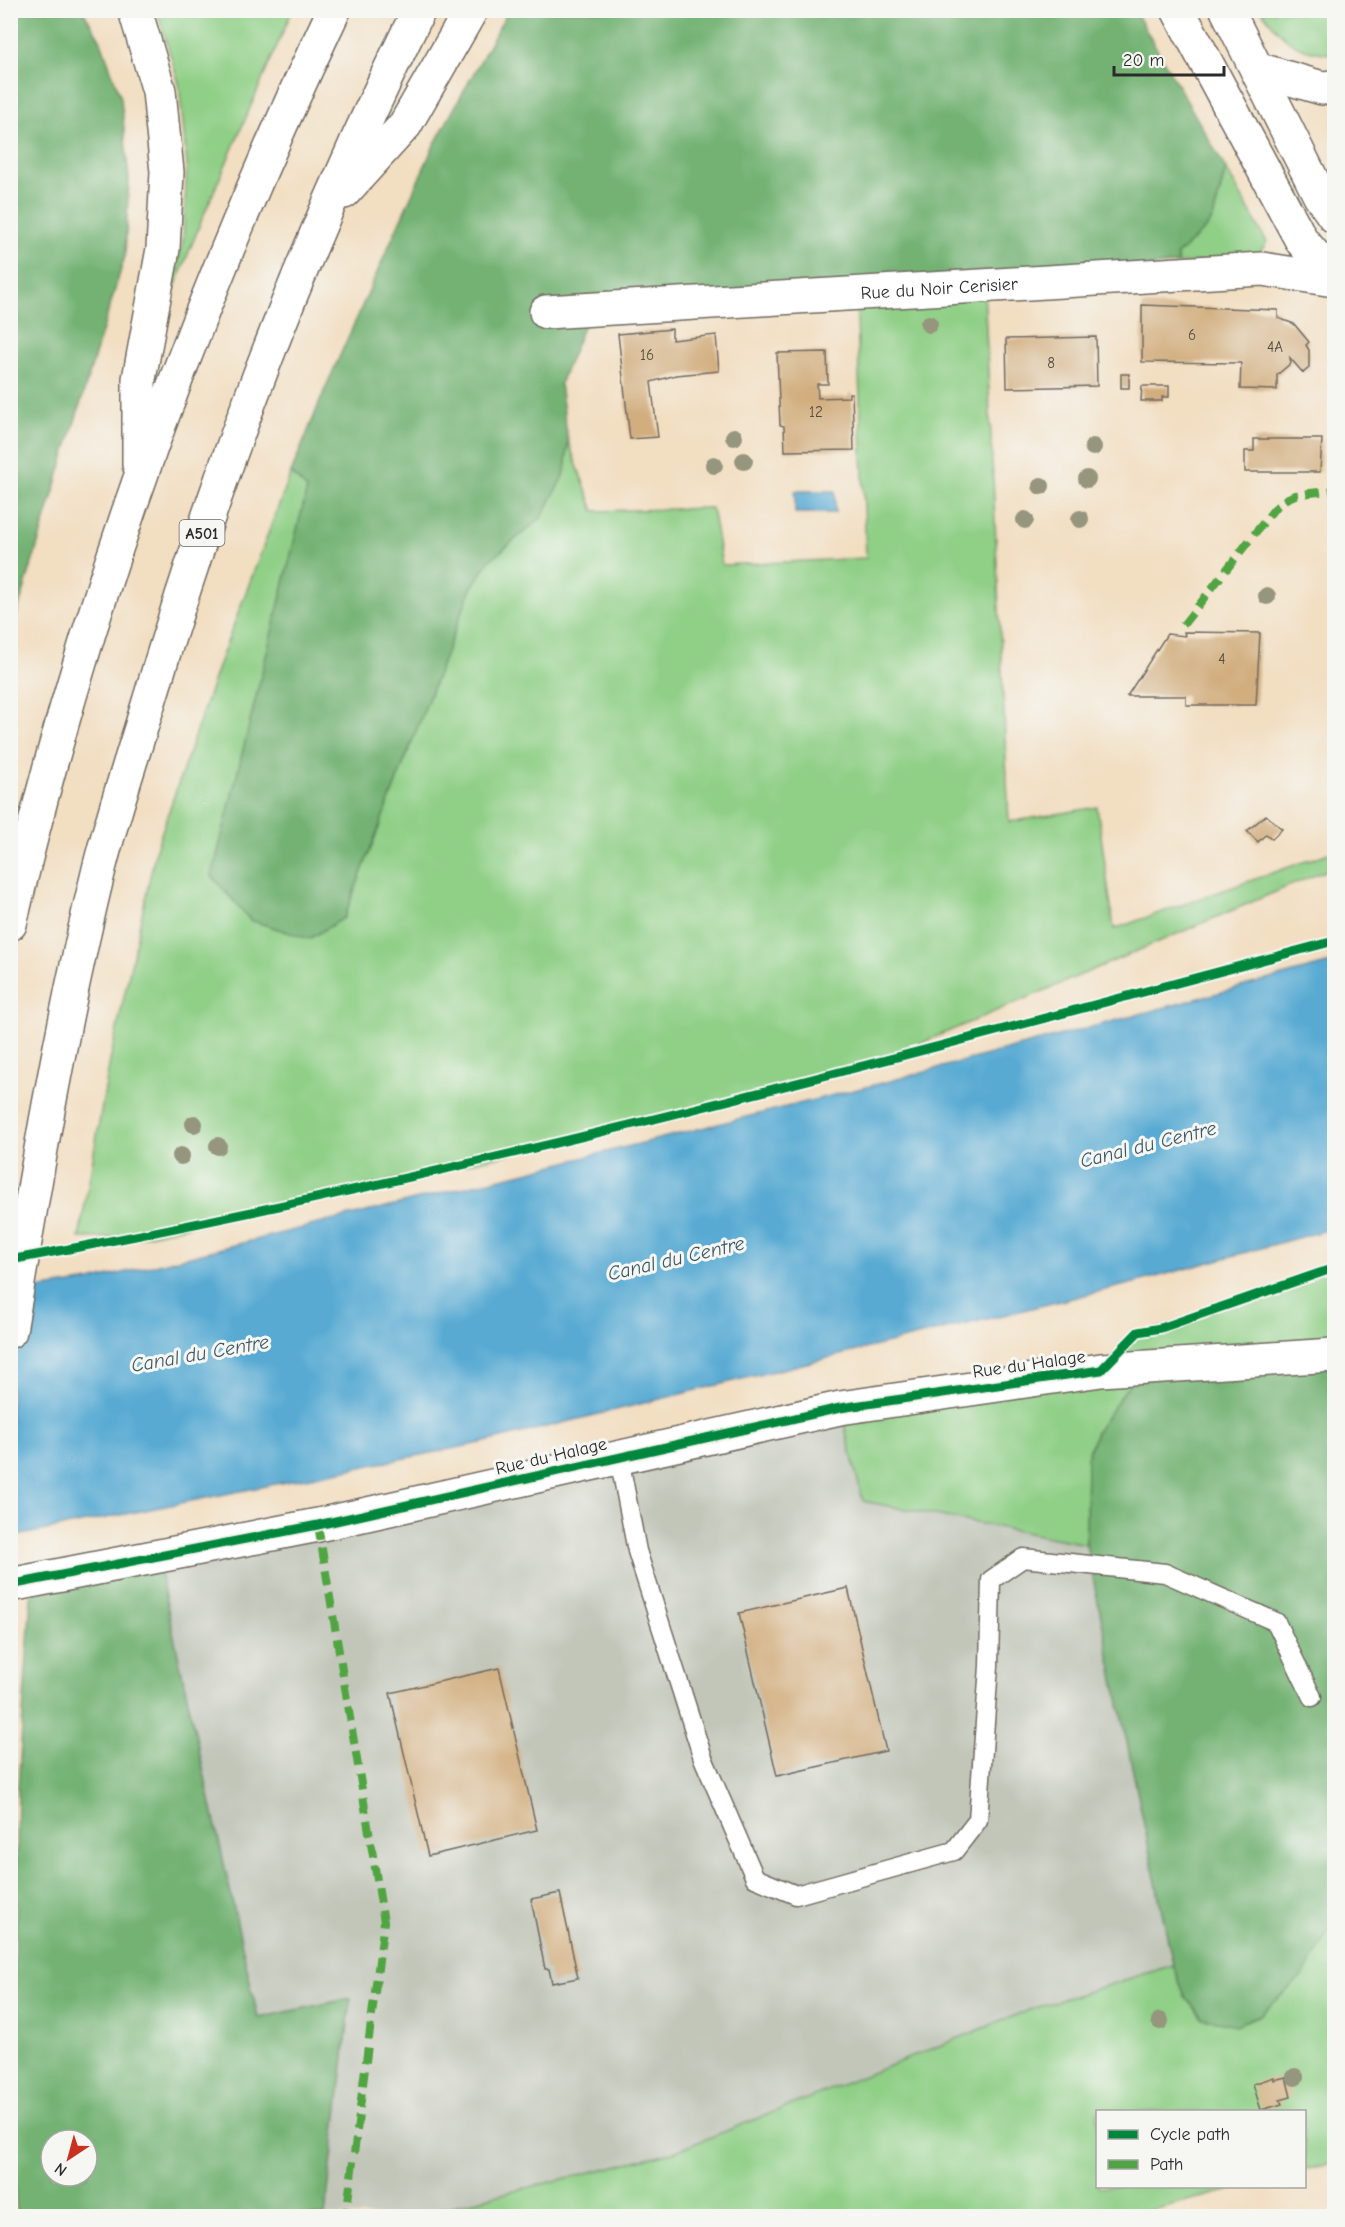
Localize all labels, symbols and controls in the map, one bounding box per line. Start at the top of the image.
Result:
scale bar [1114,39,1224,77]
text: 20 m [1123,50,1164,71]
street label: Rue du Noir Cerisier [860,274,1019,304]
house number: 6 [1188,326,1196,344]
house number: 4A [1267,338,1283,356]
house number: 16 [640,346,654,364]
house number: 8 [1047,354,1055,372]
house number: 12 [809,403,823,421]
road number: A501 [180,520,224,546]
house number: 4 [1218,650,1226,668]
water label: Canal du Centre [1078,1116,1219,1173]
water label: Canal du Centre [605,1232,747,1285]
water label: Canal du Centre [129,1330,271,1377]
street label: Rue du Halage [971,1346,1087,1383]
street label: Rue du Halage [493,1433,609,1480]
legend [1096,2110,1306,2188]
text: Cycle path [1150,2124,1230,2145]
north arrow [39,2128,99,2188]
text: Path [1150,2154,1183,2175]
text: N [51,2159,70,2180]

